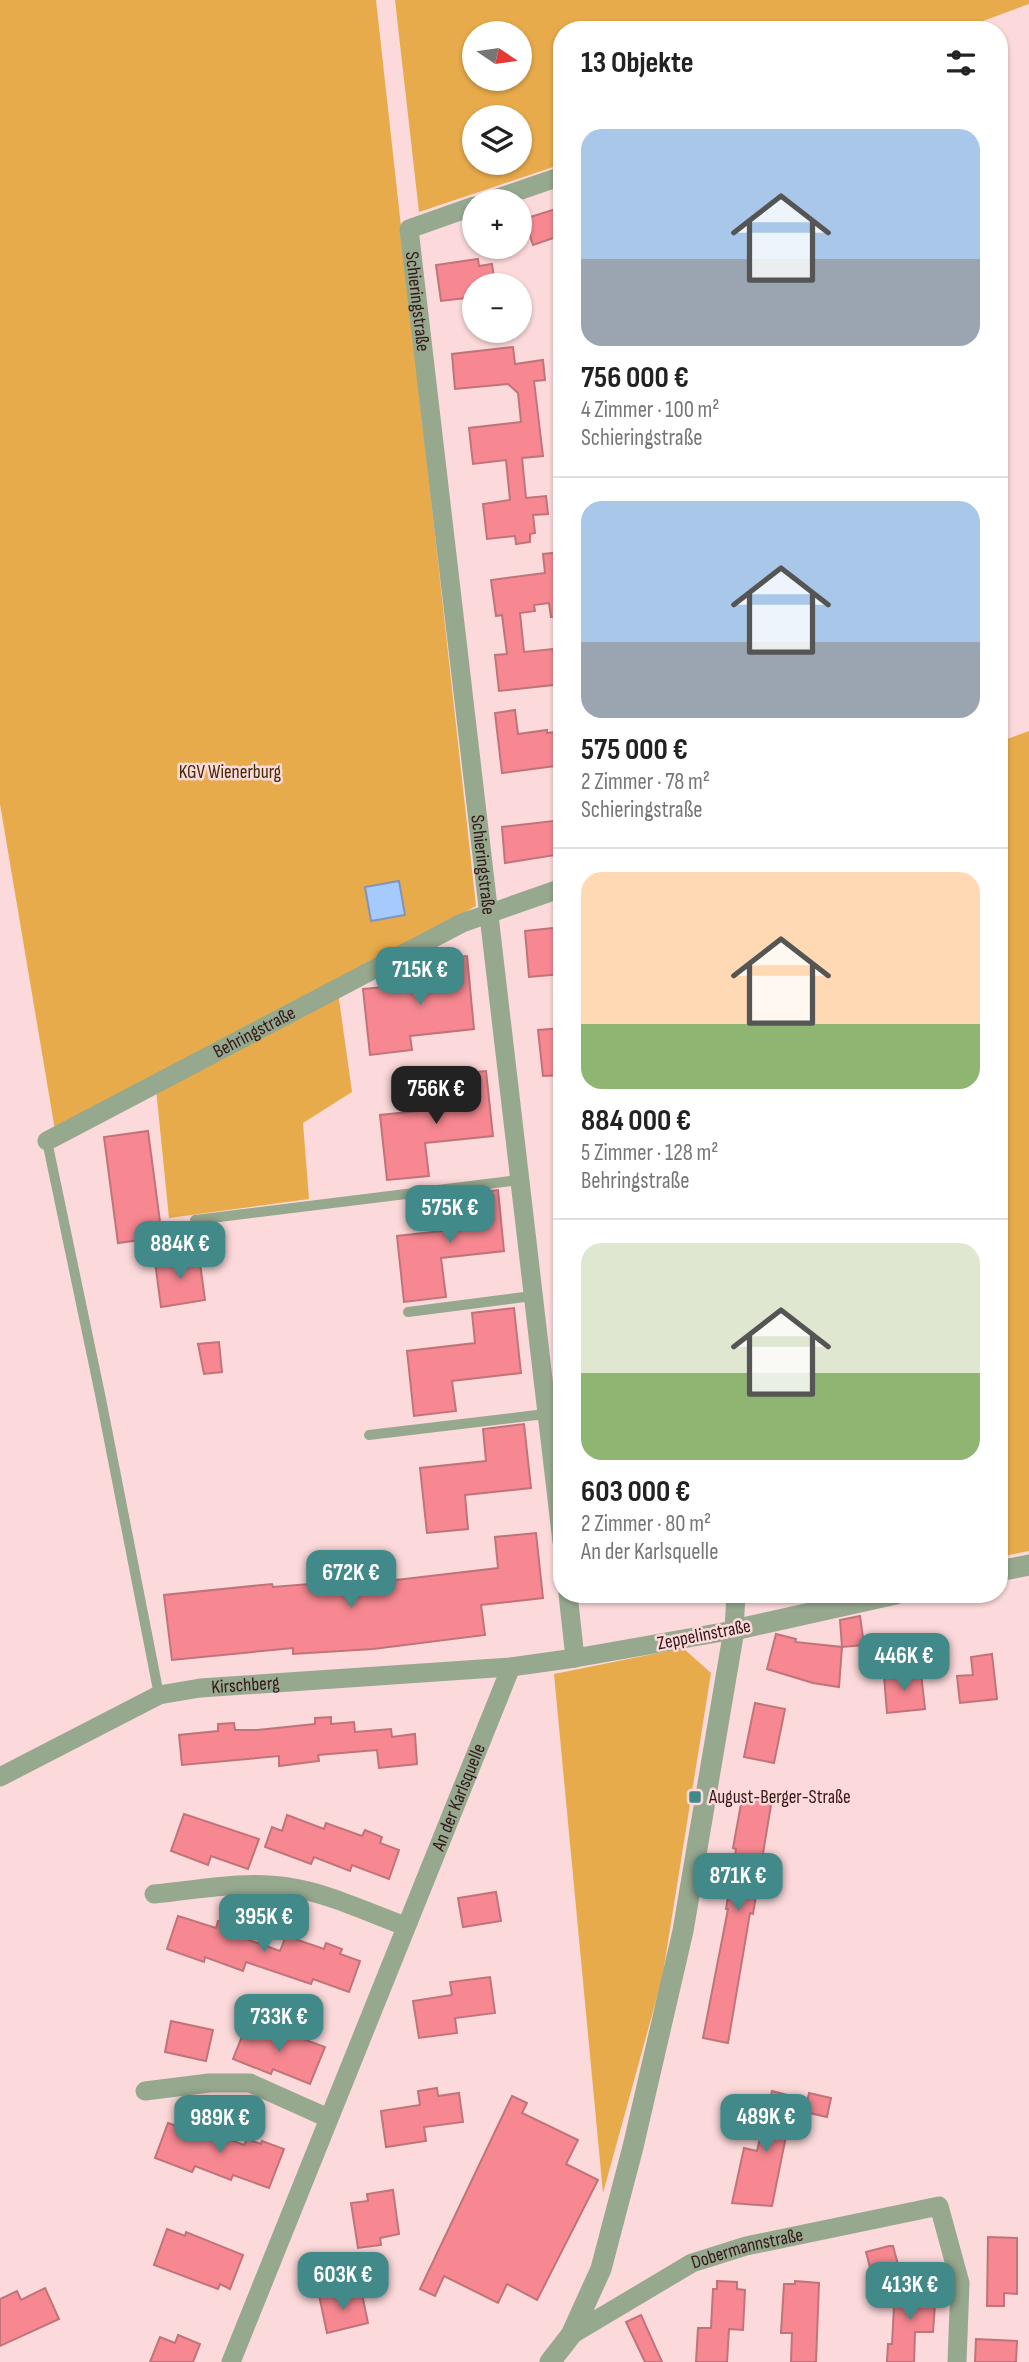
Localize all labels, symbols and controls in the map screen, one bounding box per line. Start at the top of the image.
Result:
north arrow [462,21,532,91]
map controls [462,21,532,343]
icon: filters [942,44,980,82]
text: 13 Objekte [581,45,694,81]
button: layers [462,105,532,175]
icon: home [718,175,844,301]
button: + [462,189,532,259]
street label: Schieringstraße [400,250,435,353]
button: − [462,273,532,343]
text: 756 000 € [581,360,689,396]
text: 4 Zimmer · 100 m² [581,396,720,424]
text: Schieringstraße [581,424,703,452]
icon: home [718,547,844,673]
text: 575 000 € [581,732,688,768]
park label: KGV Wienerburg [179,761,282,784]
text: 2 Zimmer · 78 m² [581,768,710,796]
text: Schieringstraße [581,796,703,824]
street label: Schieringstraße [466,813,500,916]
icon: home [718,918,844,1044]
pin: 715K € [363,948,477,1007]
text: 715K € [392,956,448,984]
street label: Behringstraße [209,1001,299,1063]
pin: 756K € [379,1066,493,1126]
text: 756K € [407,1075,465,1103]
text: 884 000 € [581,1103,691,1139]
text: 5 Zimmer · 128 m² [581,1139,718,1167]
text: Behringstraße [581,1167,690,1195]
pin: 575K € [393,1186,507,1245]
text: 575K € [422,1194,478,1222]
pin: 884K € [123,1222,237,1281]
text: 884K € [150,1230,210,1258]
icon: home [718,1289,844,1415]
text: 603 000 € [581,1474,690,1510]
text: 2 Zimmer · 80 m² [581,1510,711,1538]
text: An der Karlsquelle [581,1538,718,1566]
pin: 672K € [294,1550,408,1610]
text: 672K € [322,1559,380,1587]
street label: Zeppelinstraße [655,1615,753,1655]
pin: 446K € [847,1634,961,1693]
text: 446K € [875,1642,934,1670]
street label: Kirschberg [211,1671,281,1699]
street label: An der Karlsquelle [426,1740,490,1855]
place label: August-Berger-Straße [708,1786,851,1809]
marker: August-Berger-Straße [687,1789,703,1805]
pin: 871K € [681,1854,795,1913]
text: 871K € [710,1862,766,1890]
pin: 395K € [207,1895,321,1954]
text: 395K € [235,1903,293,1931]
pin: 733K € [222,1994,336,2054]
text: 733K € [250,2003,308,2031]
pin: 489K € [709,2094,823,2154]
pin: 989K € [163,2096,277,2155]
text: 489K € [736,2103,796,2131]
text: 989K € [190,2104,250,2132]
street label: Dobermannstraße [688,2223,805,2274]
pin: 603K € [286,2252,400,2312]
text: 603K € [314,2261,372,2289]
pin: 413K € [853,2262,967,2322]
text: 413K € [882,2271,938,2299]

